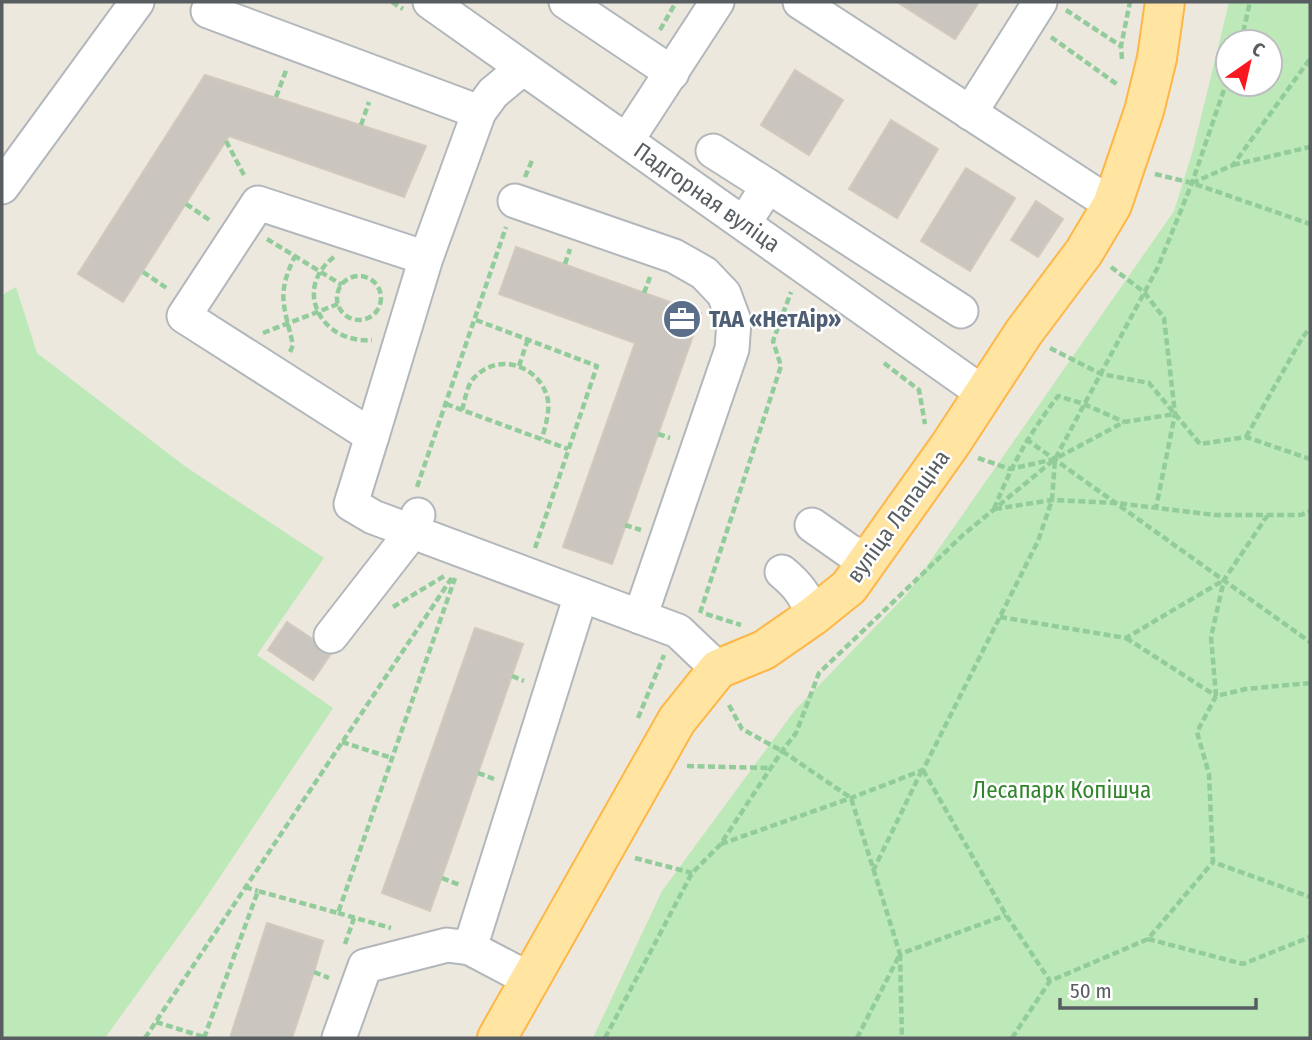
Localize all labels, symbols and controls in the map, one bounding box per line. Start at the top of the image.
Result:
north arrow [1214,28,1284,98]
text: С [1248,37,1269,62]
street label: Падгорная вуліца [629,136,785,258]
office icon: ТАА «НетАір» [661,298,703,340]
place label: ТАА «НетАір» [709,305,841,333]
street label: вуліца Лапаціна [840,444,956,588]
park label: Лесапарк Копішча [973,776,1151,804]
scale bar [1060,967,1256,1011]
text: 50 m [1070,978,1112,1004]

